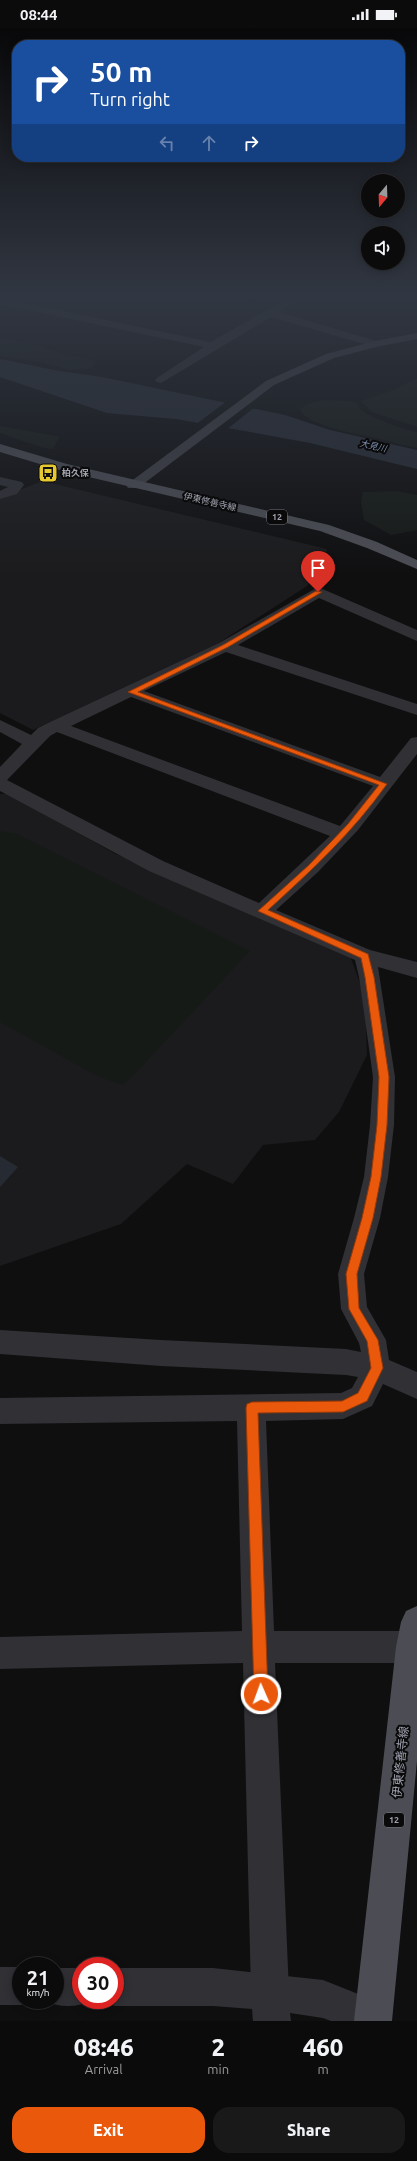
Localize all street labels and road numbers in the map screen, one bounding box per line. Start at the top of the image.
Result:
street label: 伊東修善寺線 [182,491,238,513]
road number: 12 [267,510,287,524]
street label: 伊東修善寺線 [390,1726,410,1798]
road number: 12 [384,1813,404,1827]

